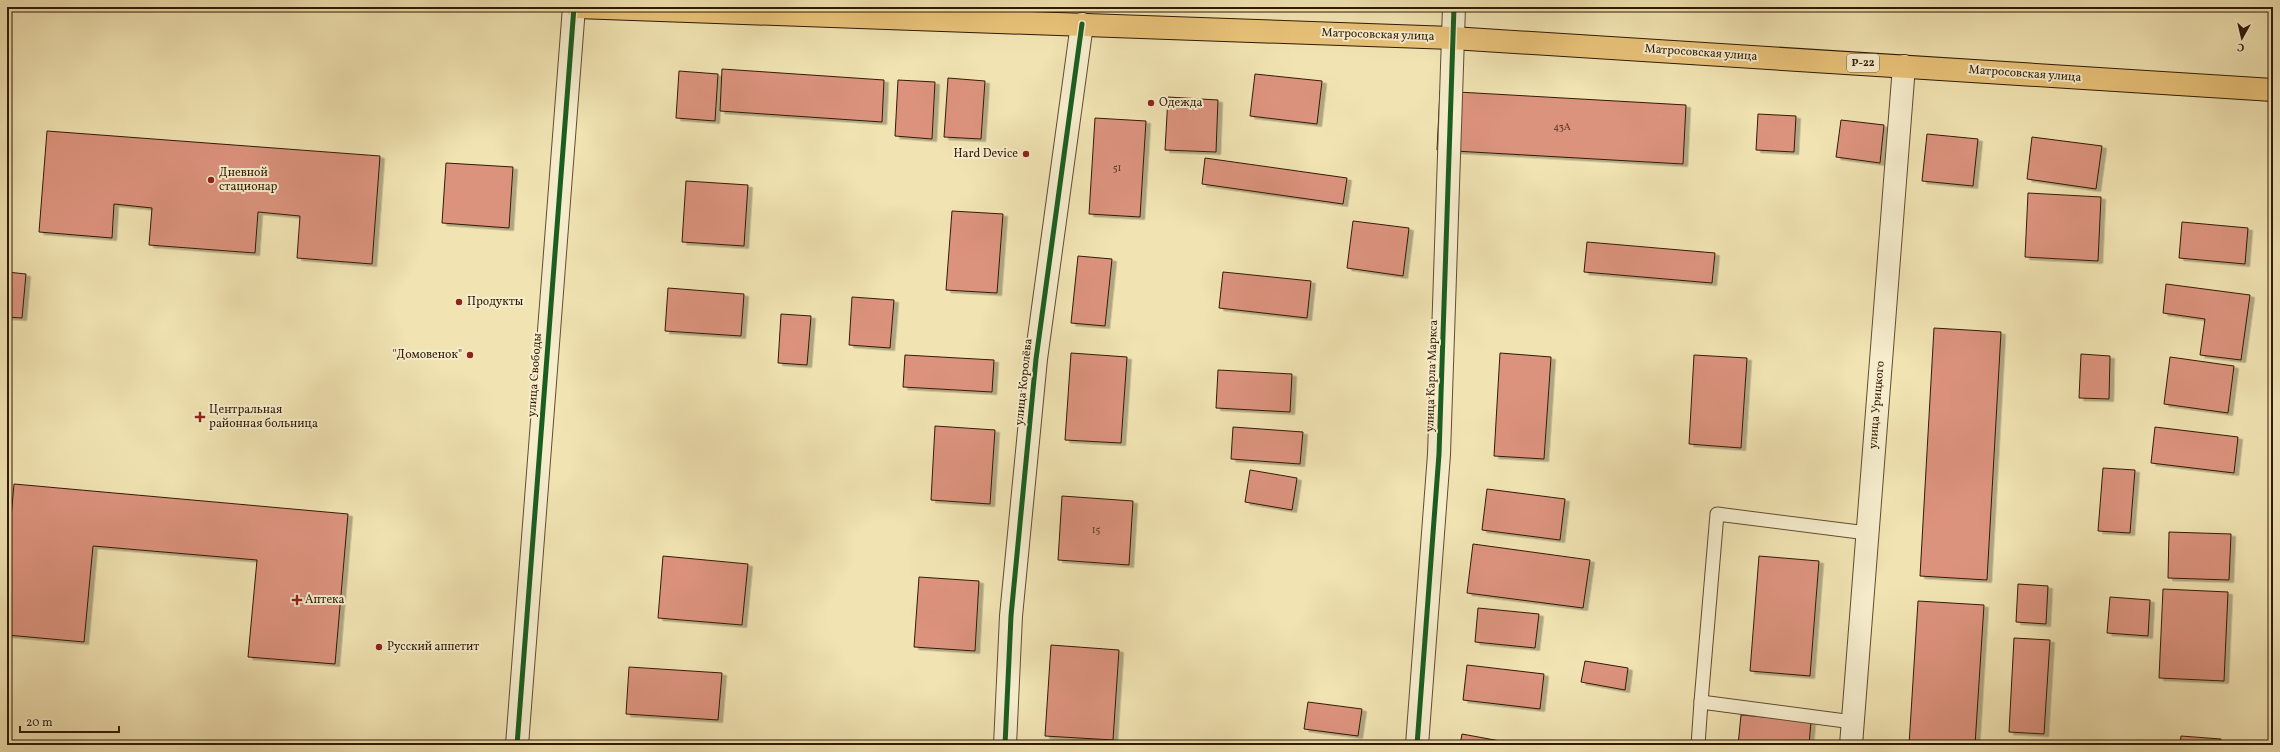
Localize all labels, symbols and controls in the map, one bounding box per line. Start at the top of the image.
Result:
north arrow [2222,18,2262,58]
street label: Матросовская улица [1321,25,1435,45]
text: С [2236,38,2245,54]
street label: Матросовская улица [1644,41,1758,65]
road number: Р-22 [1847,54,1879,72]
street label: Матросовская улица [1968,62,2082,86]
place label: Одежда [1159,95,1203,111]
marker: Одежда [1146,98,1156,108]
house number: 43А [1553,120,1571,134]
place label: Hard Device [953,146,1018,162]
marker: Hard Device [1021,149,1031,159]
house number: 51 [1113,161,1121,175]
place label: Дневной стационар [219,165,277,195]
marker: Дневной стационар [206,175,216,185]
place label: Продукты [467,294,524,310]
marker: Продукты [454,297,464,307]
street label: улица Карла Маркса [1422,319,1442,433]
street label: улица Свободы [524,332,546,418]
street label: улица Королёва [1011,338,1037,426]
place label: "Домовенок" [392,347,462,363]
marker: "Домовенок" [465,350,475,360]
street label: улица Урицкого [1865,360,1889,450]
place label: Центральная районная больница [209,402,318,432]
marker: Центральная районная больница [194,411,206,423]
house number: 15 [1092,523,1101,537]
place label: Аптека [305,592,344,608]
marker: Аптека [292,595,302,605]
place label: Русский аппетит [387,639,479,655]
marker: Русский аппетит [374,642,384,652]
scale bar [20,708,119,734]
text: 20 m [26,715,53,731]

